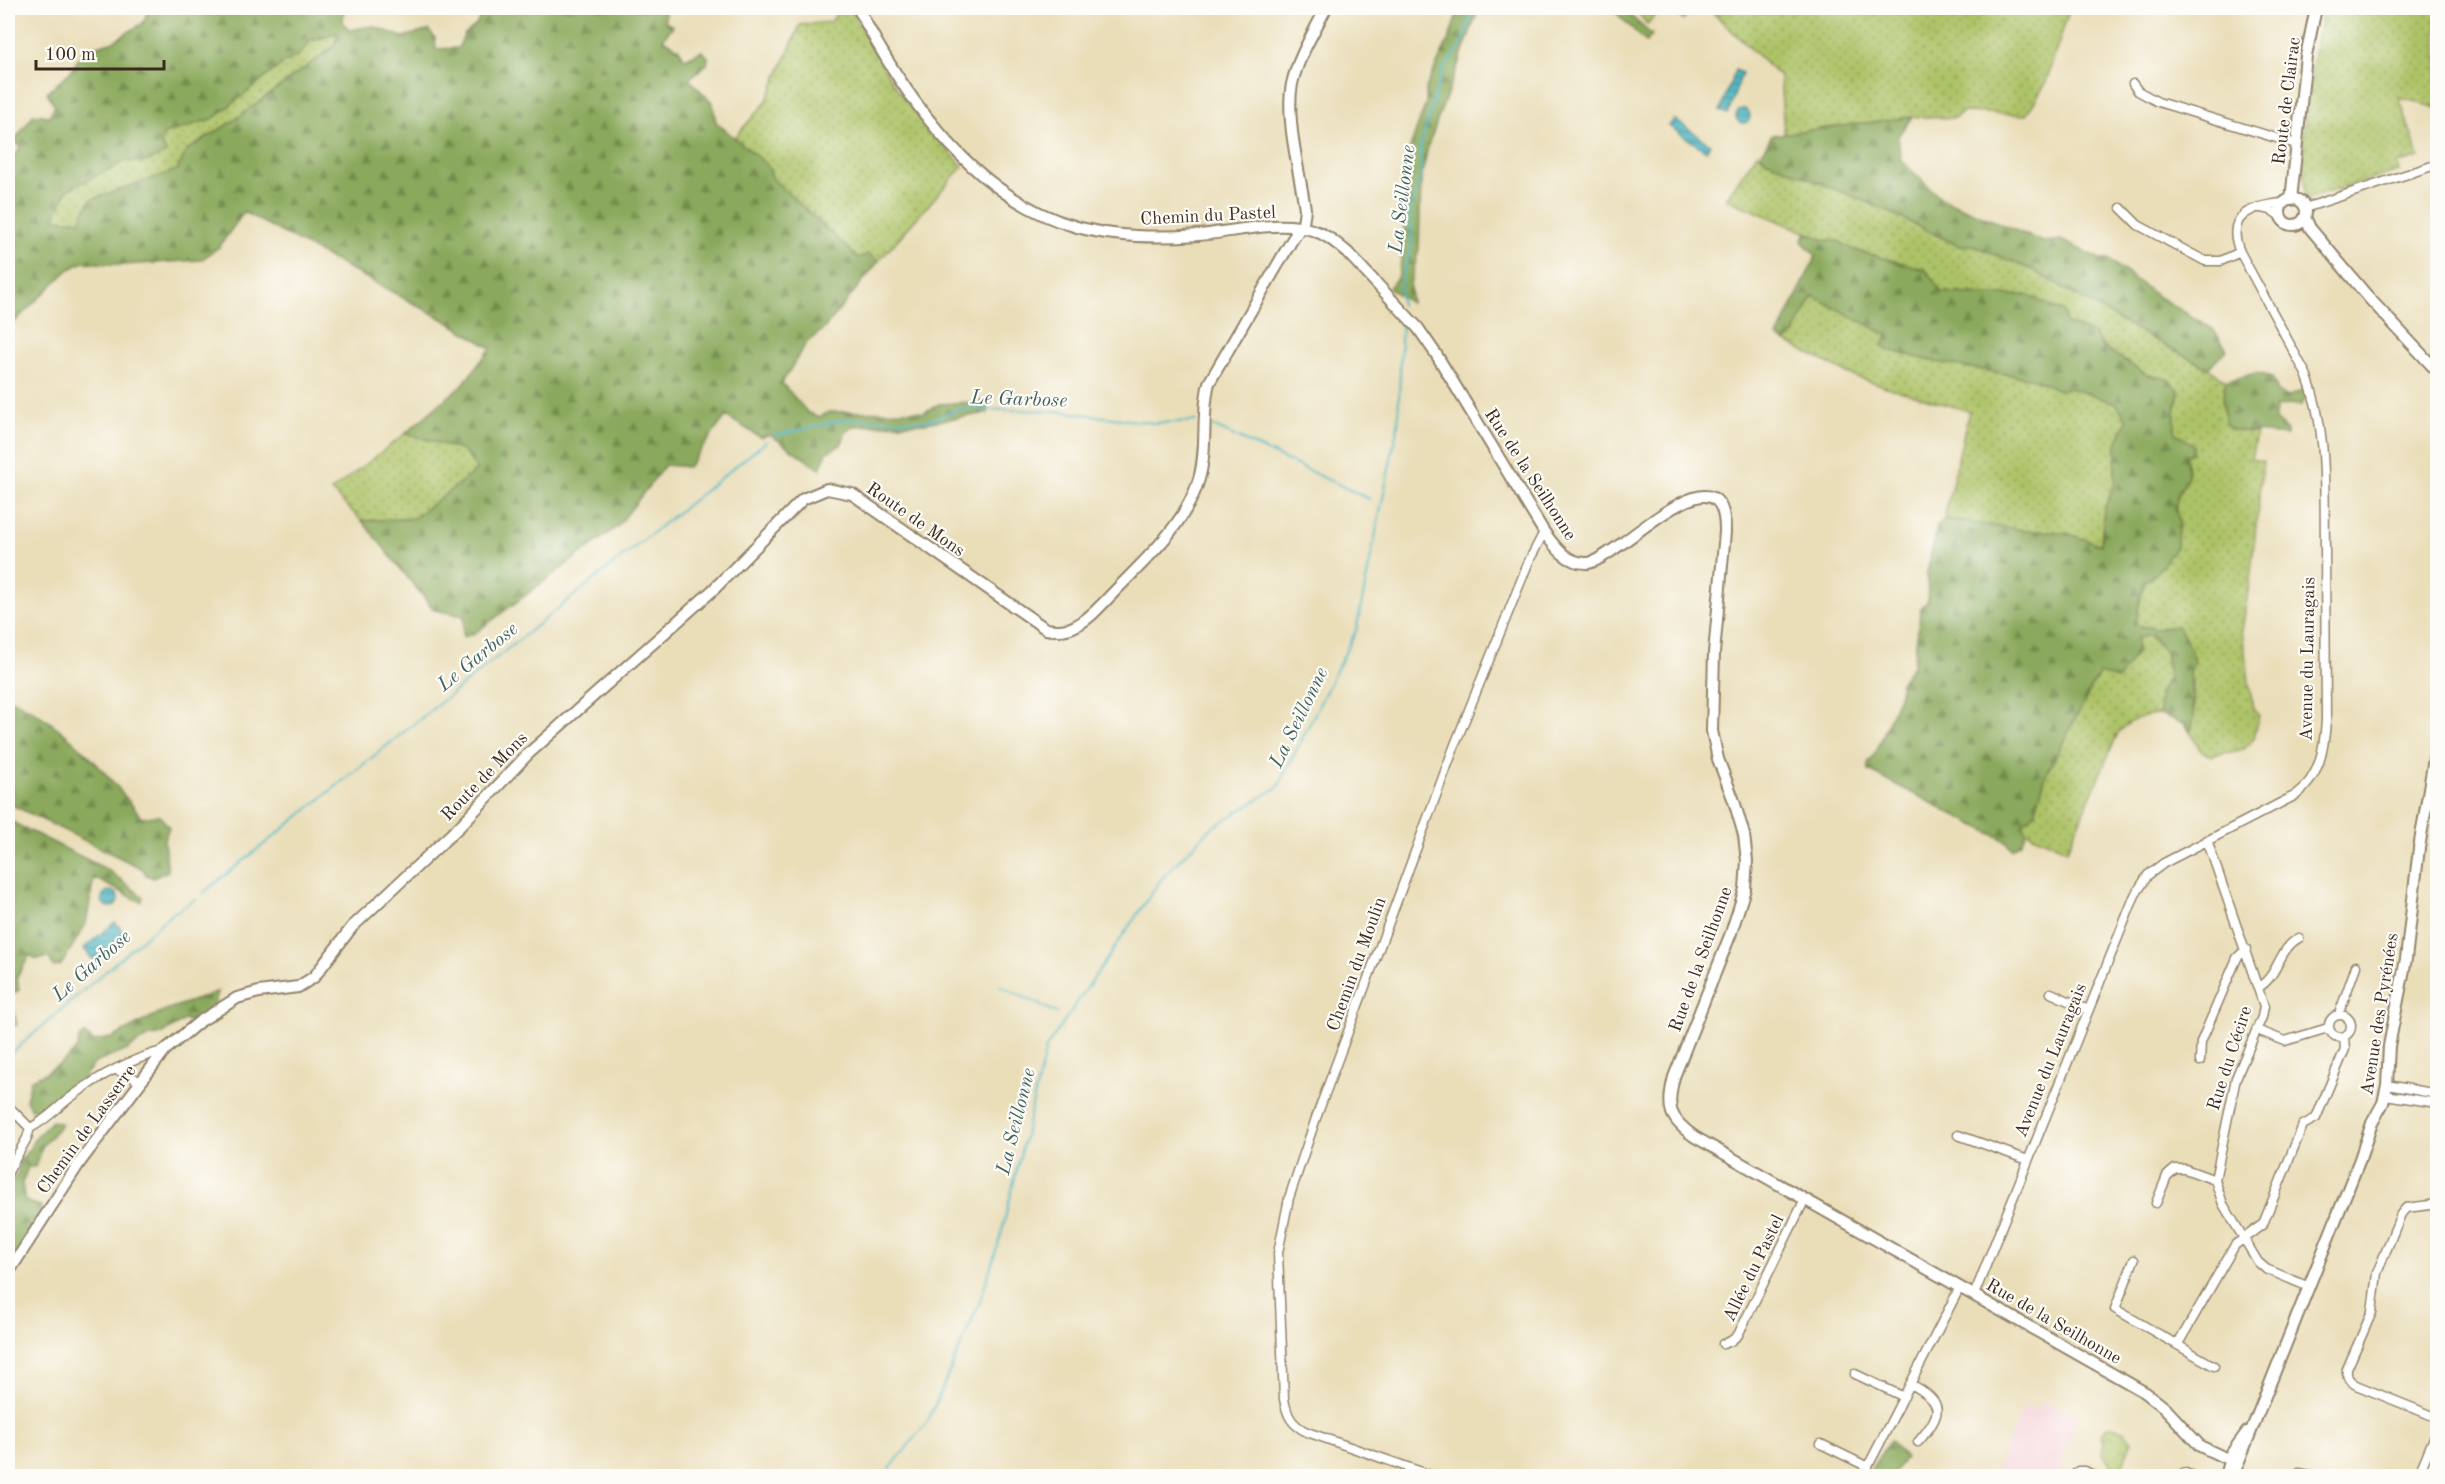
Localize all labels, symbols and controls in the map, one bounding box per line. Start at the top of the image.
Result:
scale bar [36,33,164,71]
street label: Route de Clairac [2270,36,2304,166]
text: 100 m [45,46,96,64]
water label: La Seillonne [1386,144,1420,256]
street label: Chemin du Pastel [1140,203,1276,229]
water label: Le Garbose [969,388,1068,412]
street label: Rue de la Seilhonne [1481,406,1579,544]
street label: Route de Mons [863,479,968,560]
street label: Avenue du Lauragais [2298,576,2318,741]
water label: Le Garbose [434,619,522,696]
water label: La Seillonne [1266,664,1333,772]
street label: Route de Mons [438,729,531,824]
street label: Rue de la Seilhonne [1666,884,1736,1034]
street label: Chemin du Moulin [1324,895,1390,1034]
water label: Le Garbose [48,927,135,1007]
street label: Avenue des Pyrénées [2358,931,2402,1097]
street label: Avenue du Lauragais [2012,981,2090,1140]
street label: Rue du Cécire [2205,1004,2255,1113]
street label: Chemin de Lasserre [34,1062,140,1197]
water label: La Seillonne [994,1066,1040,1178]
street label: Allée du Pastel [1720,1212,1788,1325]
street label: Rue de la Seilhonne [1983,1276,2124,1368]

